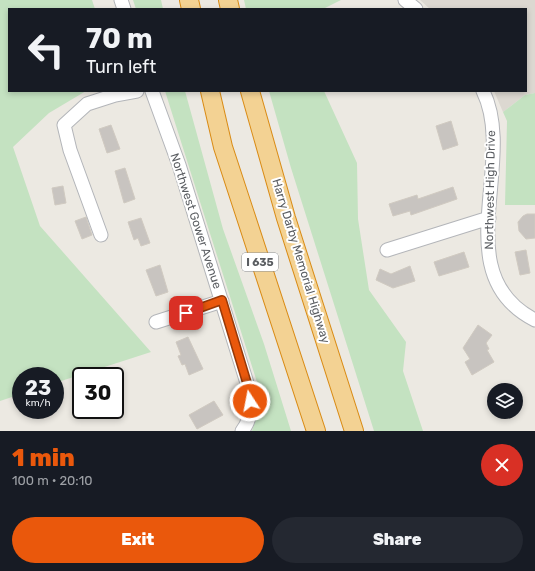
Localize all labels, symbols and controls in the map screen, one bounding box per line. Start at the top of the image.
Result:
text: 70 m [86,22,153,55]
icon: left [20,24,72,76]
text: Turn left [86,56,156,78]
street label: Northwest High Drive [482,130,498,250]
street label: Northwest Gower Avenue [167,151,225,291]
street label: Harry Darby Memorial Highway [269,177,333,345]
road number: I 635 [242,253,278,271]
pin [169,296,203,330]
icon: arrive [175,302,197,324]
speed limit sign: 30 [72,367,124,419]
text: 23 [25,376,51,400]
position arrow [229,380,271,422]
map controls [487,383,523,419]
button: layers [487,383,523,419]
text: km/h [26,397,50,409]
text: 1 min [12,444,75,472]
button: close [481,444,523,486]
text: 100 m · 20:10 [12,473,93,488]
button: Exit [12,517,264,563]
button: Share [272,517,523,563]

